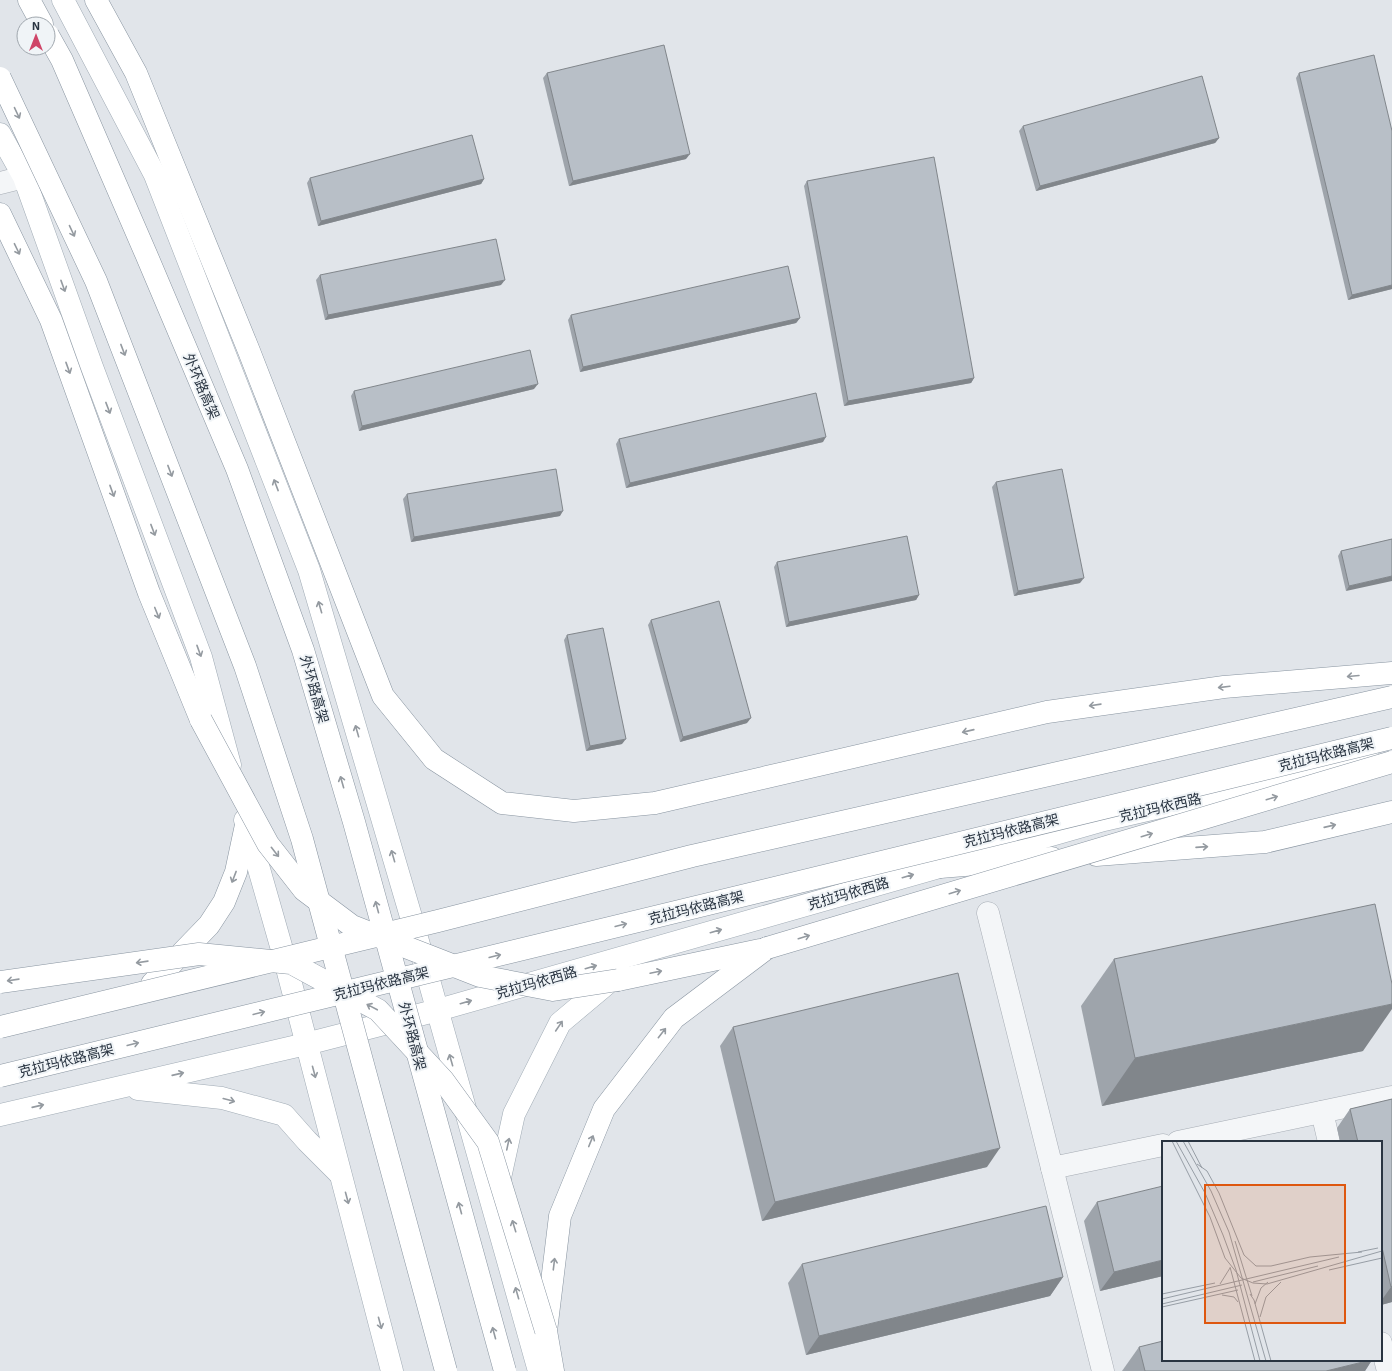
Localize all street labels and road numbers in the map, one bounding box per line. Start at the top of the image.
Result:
street label: 外环路高架 [181,350,223,422]
street label: 外环路高架 [297,653,333,725]
street label: 克拉玛依路高架 [1276,734,1376,774]
street label: 克拉玛依西路 [1117,789,1203,825]
street label: 克拉玛依路高架 [961,810,1061,850]
street label: 克拉玛依西路 [805,873,891,913]
street label: 克拉玛依路高架 [646,887,746,927]
street label: 克拉玛依西路 [493,962,579,1002]
street label: 克拉玛依路高架 [331,963,431,1003]
street label: 外环路高架 [396,1000,430,1072]
street label: 克拉玛依路高架 [16,1040,116,1080]

